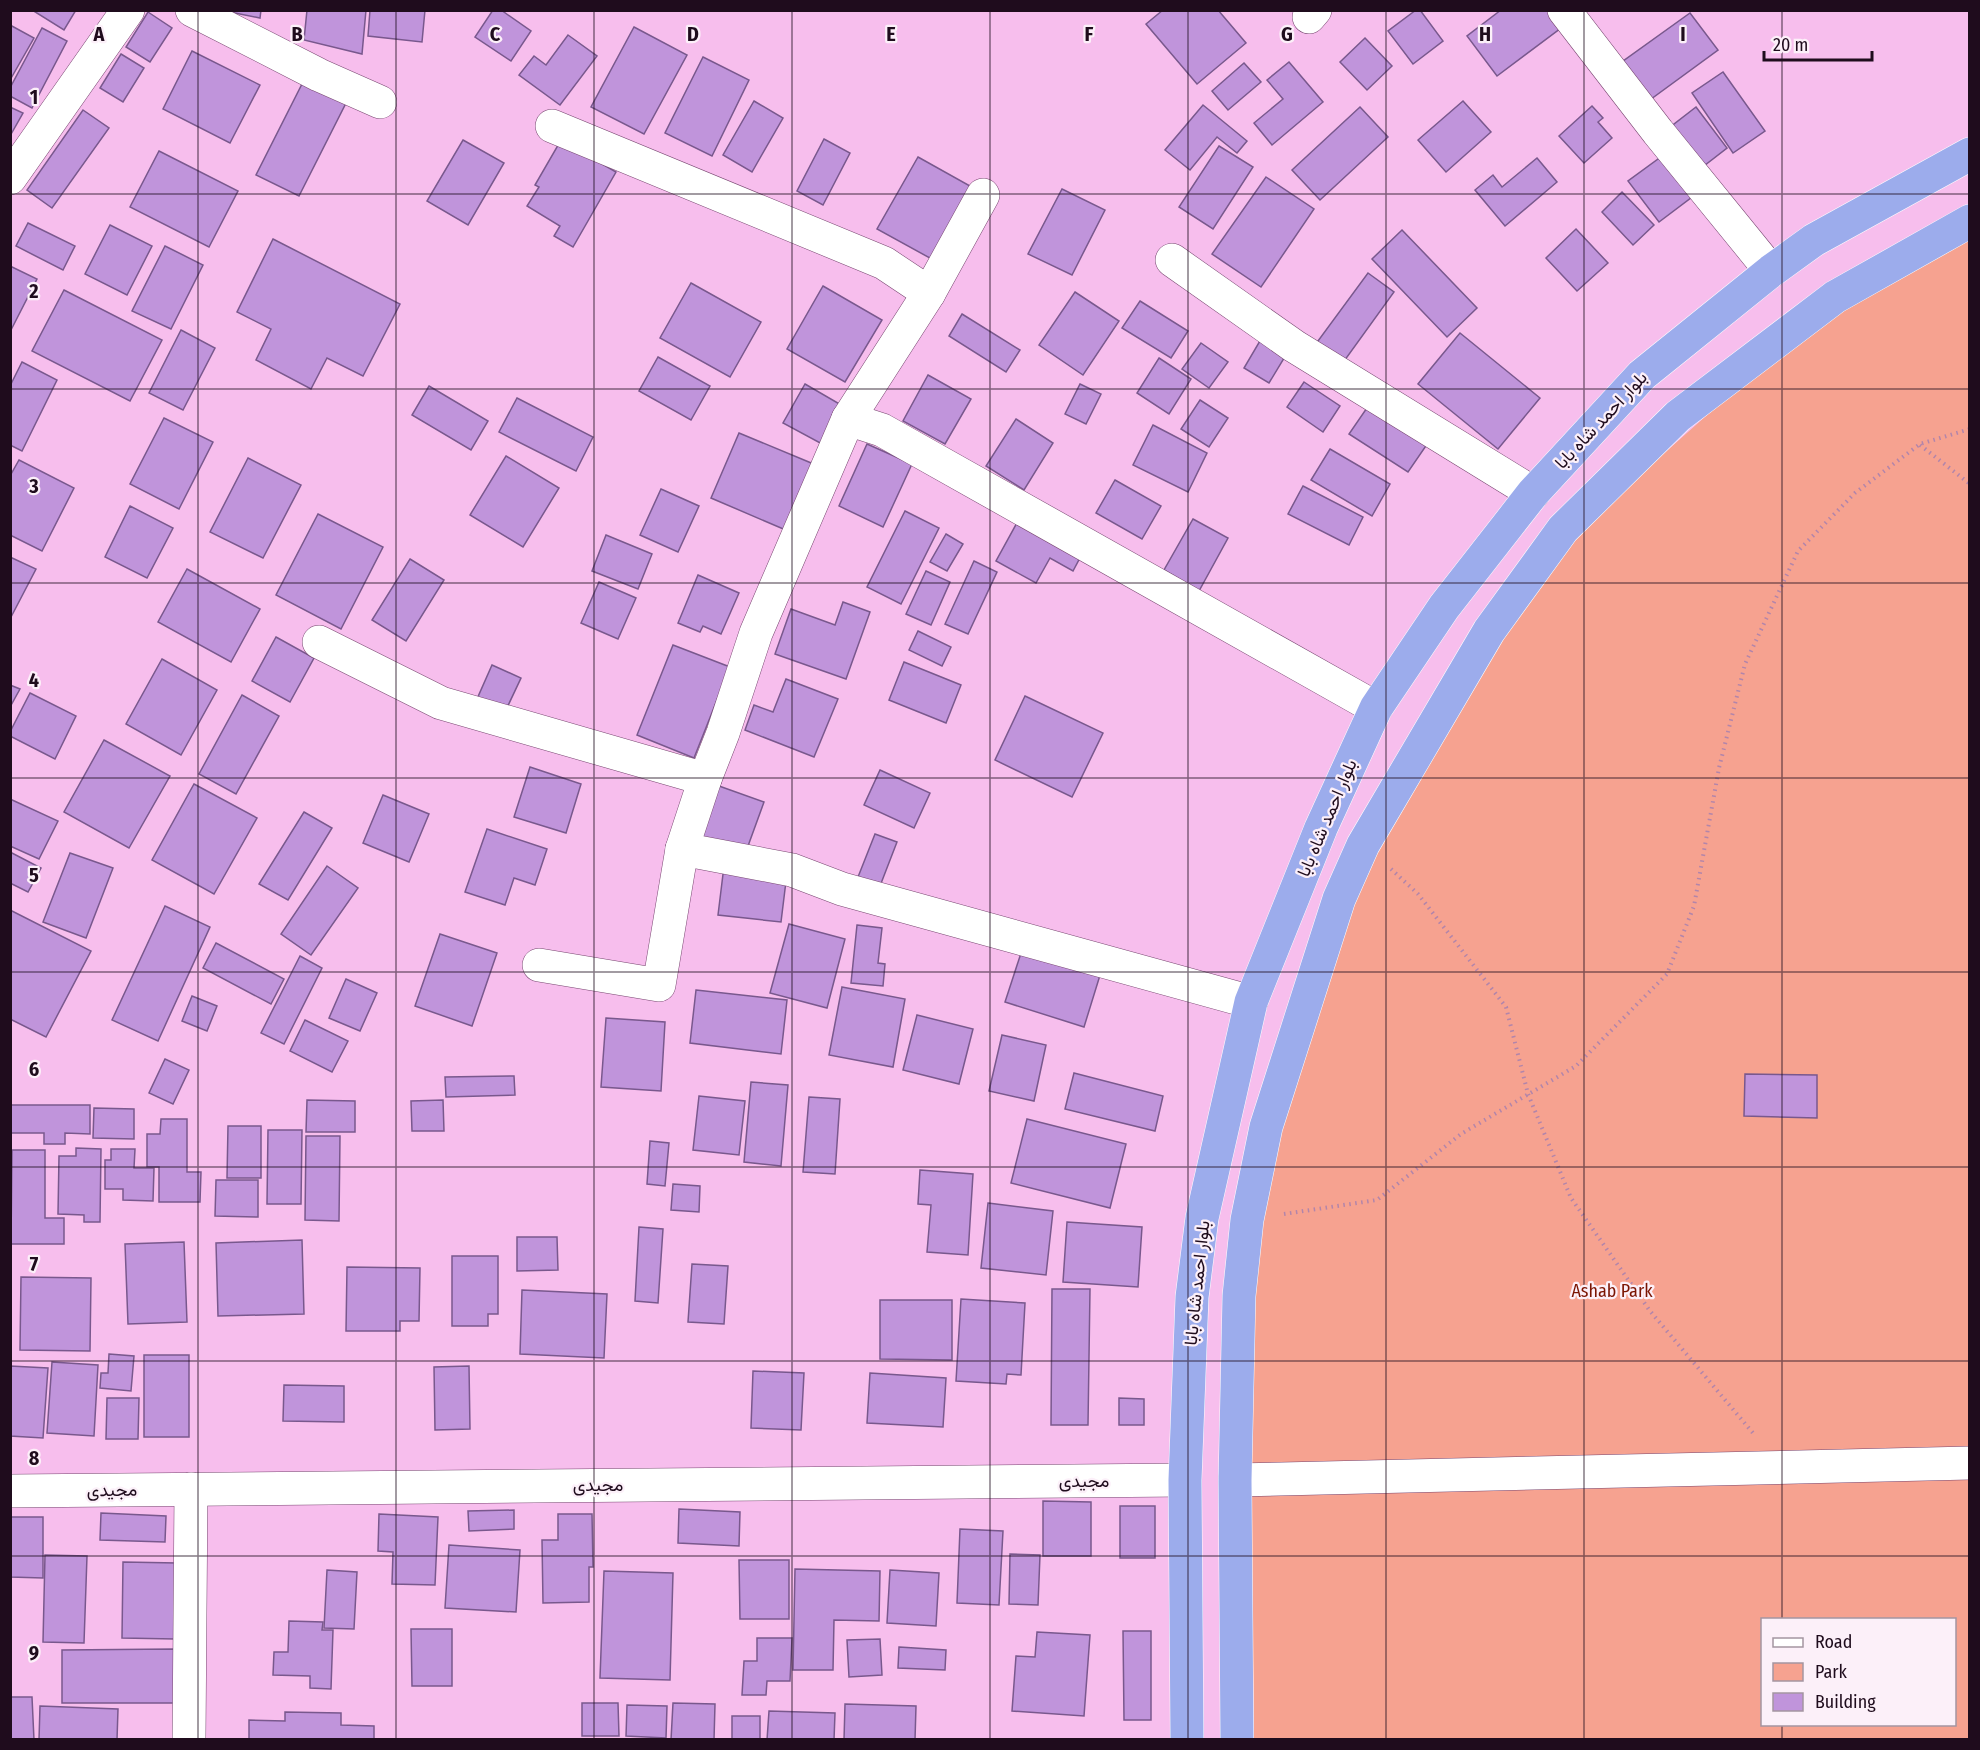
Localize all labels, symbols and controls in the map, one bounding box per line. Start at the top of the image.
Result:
text: A [93,22,106,46]
text: B [291,22,303,46]
text: C [490,22,501,46]
text: D [687,22,699,46]
text: E [886,22,896,46]
text: F [1085,22,1094,46]
text: G [1281,22,1293,46]
text: H [1479,22,1491,46]
text: I [1680,22,1686,46]
scale bar [1764,24,1872,62]
text: 20 m [1773,34,1808,56]
text: 1 [30,85,38,109]
text: 2 [28,279,39,303]
street label: بلوار احمد شاه بابا [1550,367,1652,473]
text: 3 [28,474,39,498]
text: 4 [29,668,39,692]
street label: بلوار احمد شاه بابا [1292,756,1362,880]
text: 5 [29,863,39,887]
text: 6 [29,1057,39,1081]
street label: بلوار احمد شاه بابا [1180,1219,1214,1347]
text: 7 [30,1252,39,1276]
park label: Ashab Park [1571,1280,1653,1302]
text: 8 [29,1446,40,1470]
street label: مجیدی [1059,1470,1109,1492]
street label: مجیدی [573,1474,623,1496]
street label: مجیدی [86,1479,138,1501]
legend [1761,1618,1956,1726]
text: Road [1815,1631,1852,1653]
text: 9 [29,1641,39,1665]
text: Park [1815,1661,1848,1683]
text: Building [1815,1691,1876,1713]

